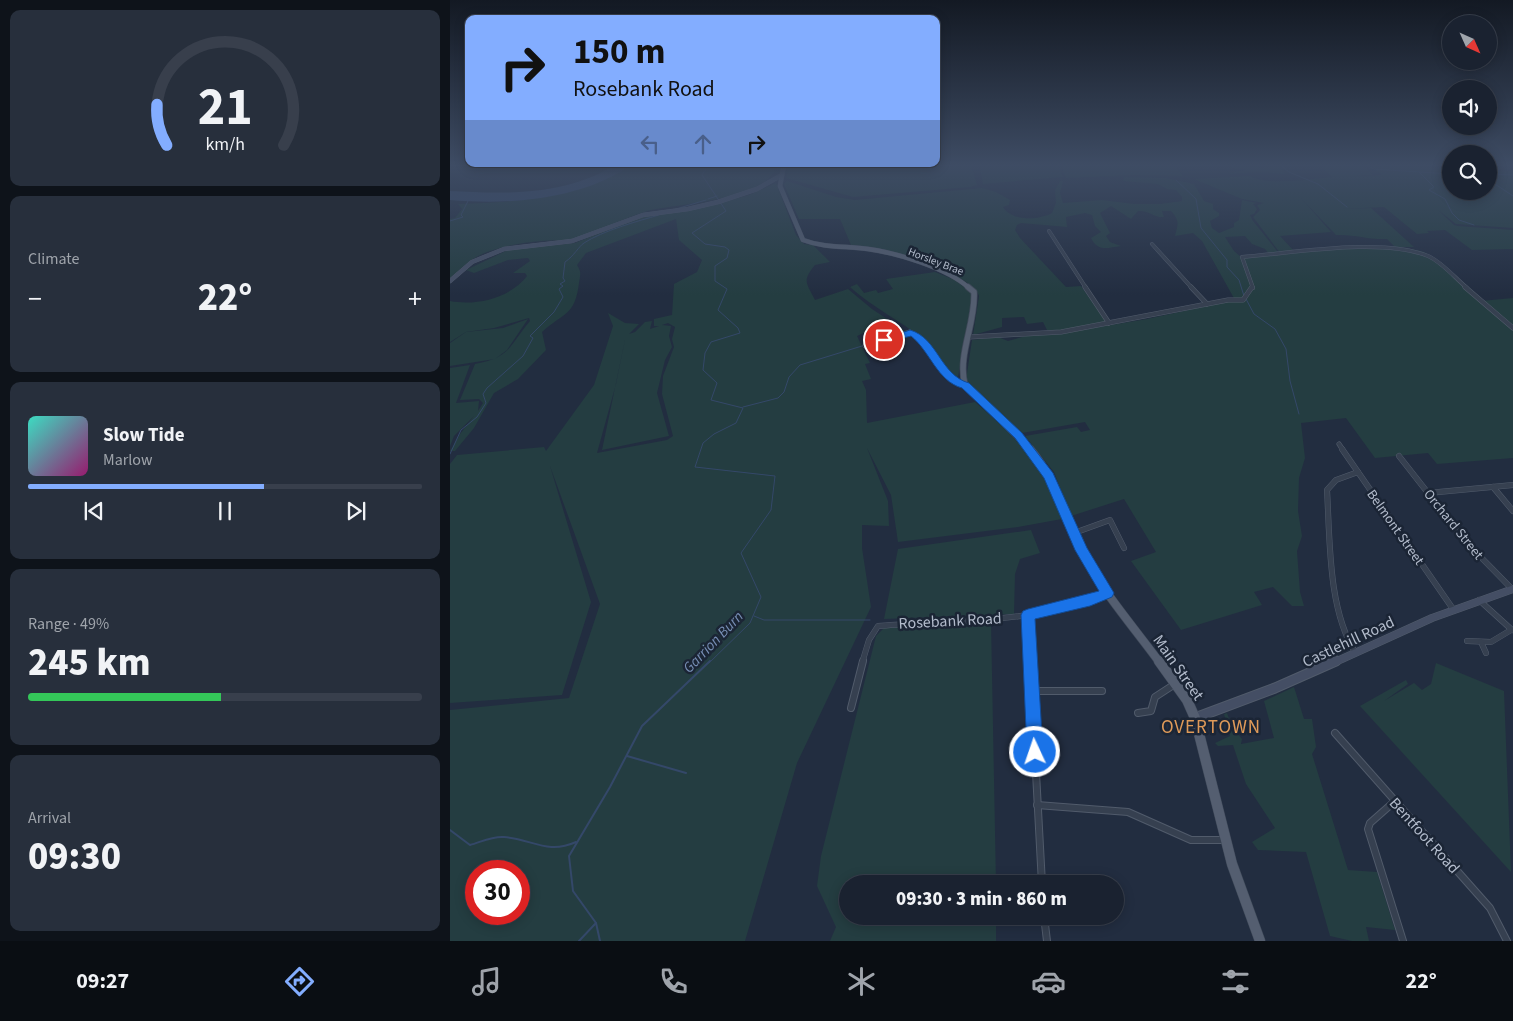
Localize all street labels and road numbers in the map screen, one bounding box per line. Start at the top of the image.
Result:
street label: Horsley Brae [906,244,966,279]
street label: Orchard Street [1419,485,1488,564]
street label: Belmont Street [1362,486,1429,570]
street label: Rosebank Road [898,607,1002,635]
street label: Castlehill Road [1299,611,1398,673]
street label: Main Street [1147,630,1209,705]
street label: Bentfoot Road [1384,793,1465,879]

